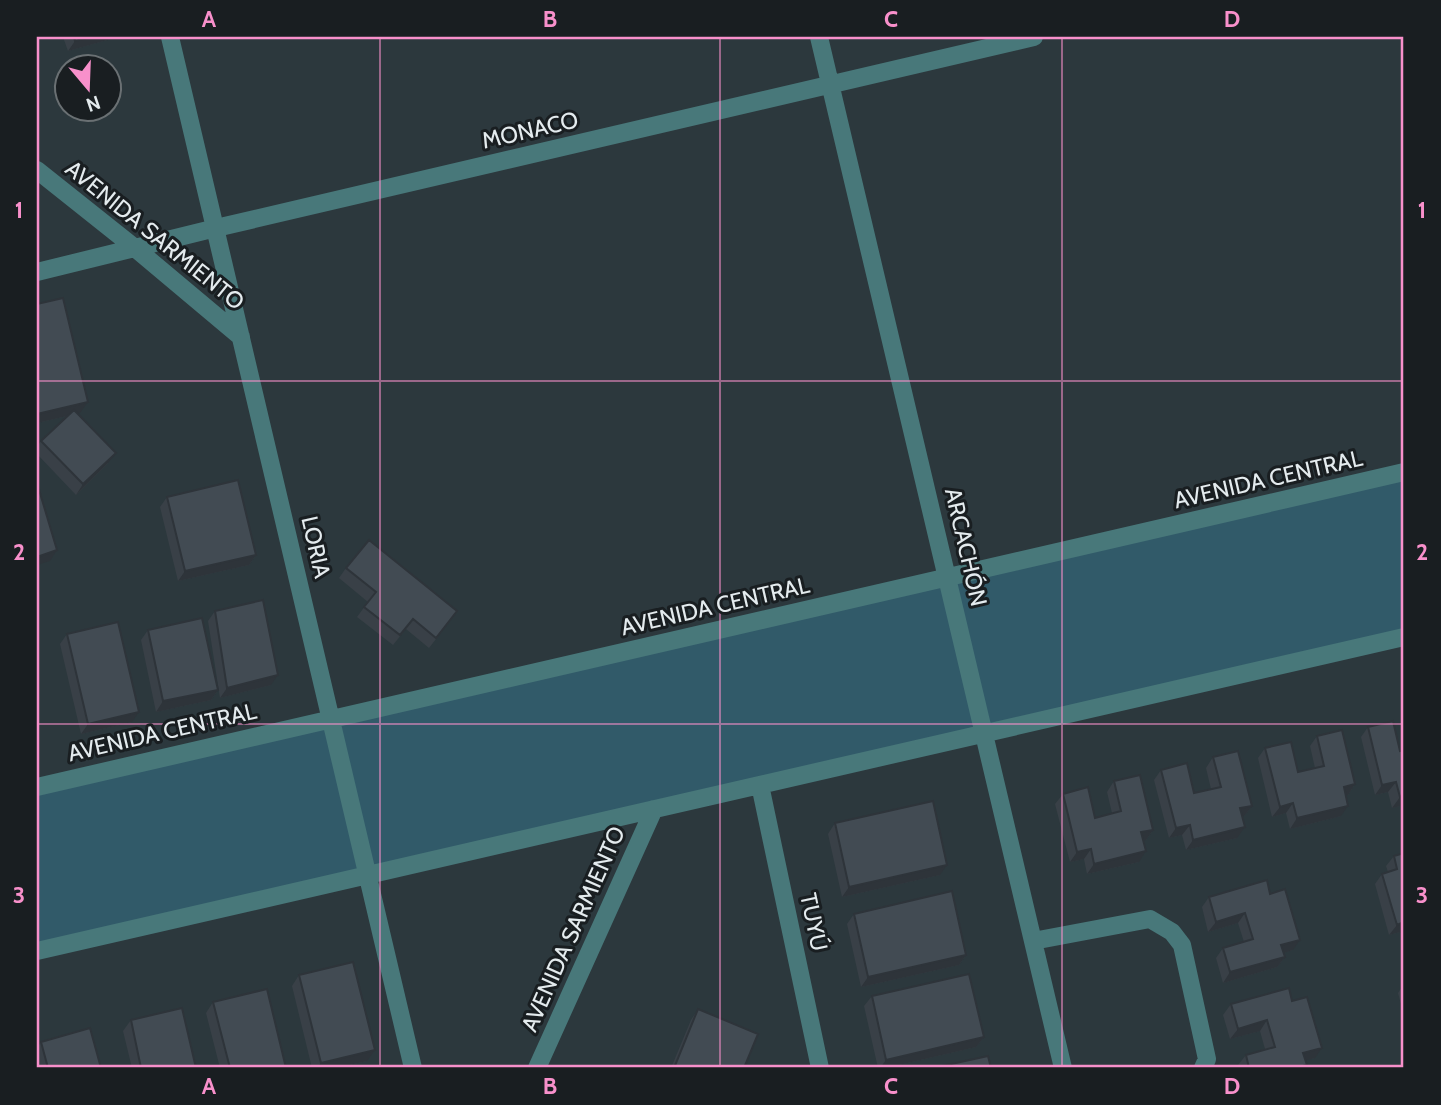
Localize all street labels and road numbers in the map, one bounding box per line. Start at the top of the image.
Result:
street label: MONACO [479,105,581,155]
street label: AVENIDA SARMIENTO [60,154,250,316]
street label: AVENIDA CENTRAL [1171,444,1365,514]
street label: ARCACHÓN [939,485,993,609]
street label: LORIA [295,513,337,581]
street label: AVENIDA CENTRAL [618,571,812,641]
street label: AVENIDA CENTRAL [65,697,259,767]
street label: AVENIDA SARMIENTO [515,822,631,1036]
street label: TUYÚ [794,890,835,954]

